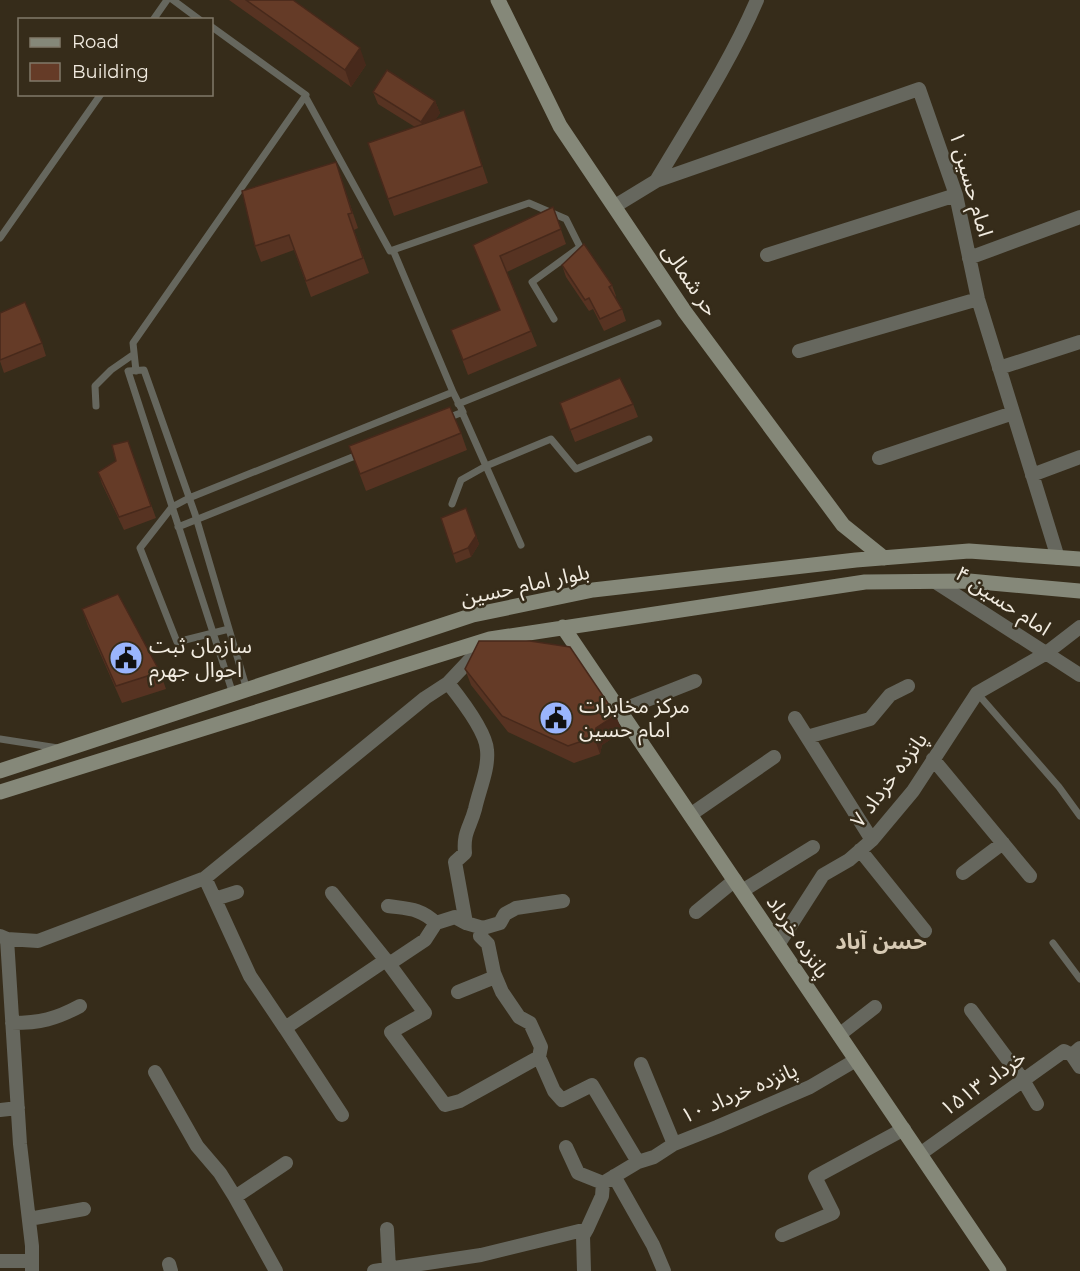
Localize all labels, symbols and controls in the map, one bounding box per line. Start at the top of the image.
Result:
legend [18,18,213,96]
text: Road [72,31,119,53]
text: Building [72,61,149,83]
street label: امام حسین ۱ [941,128,998,241]
street label: حر شمالی [657,239,724,321]
street label: بلوار امام حسین [458,559,593,614]
street label: امام حسین ۴ [949,560,1056,644]
place label: سازمان ثبت احوال جهرم [149,633,252,686]
public building icon: سازمان ثبت احوال جهرم [108,640,144,676]
place label: مرکز مخابرات امام حسین [579,693,690,746]
public building icon: مرکز مخابرات امام حسین [538,700,574,736]
street label: پانزده خرداد ۷ [845,727,933,833]
street label: پانزده خرداد [761,890,835,984]
district label: حسن آباد [835,928,927,955]
street label: ۱۵خرداد ۱۳ [935,1044,1030,1121]
street label: پانزده خرداد ۱۰ [677,1057,801,1129]

